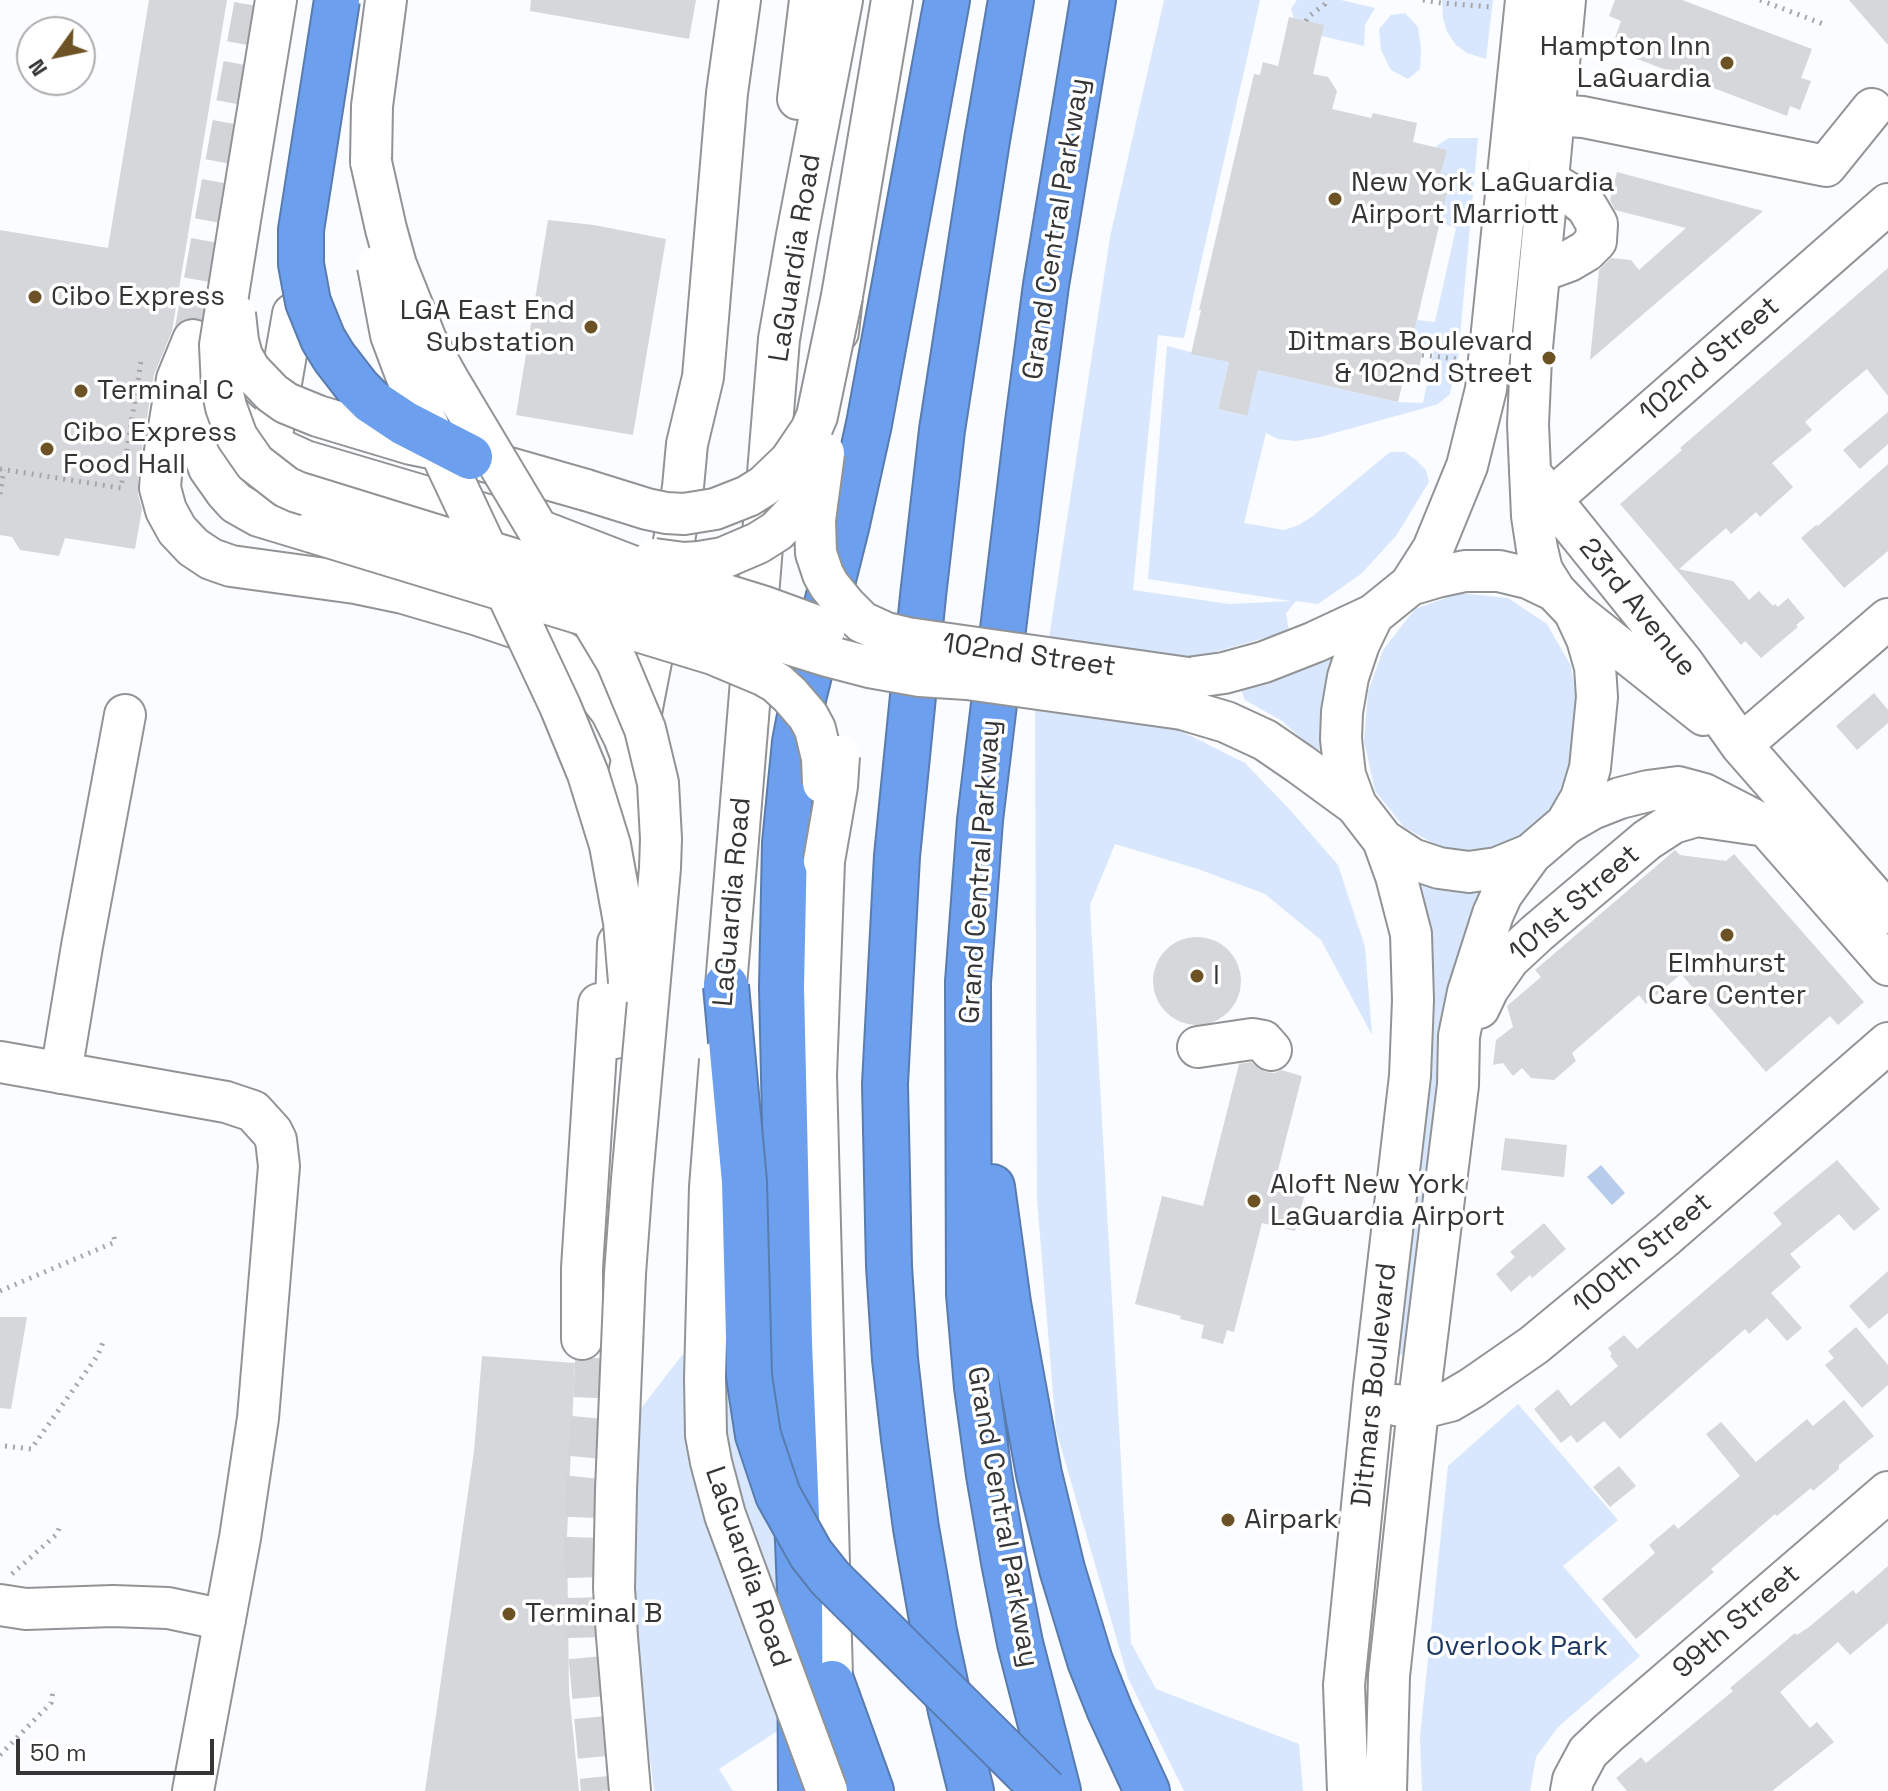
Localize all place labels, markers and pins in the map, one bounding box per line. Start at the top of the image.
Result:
place label: Hampton Inn LaGuardia [1540,30,1711,96]
marker: Hampton Inn LaGuardia [1718,54,1736,72]
place label: New York LaGuardia Airport Marriott [1351,166,1614,232]
marker: New York LaGuardia Airport Marriott [1326,190,1344,208]
place label: Cibo Express [51,280,225,314]
marker: Cibo Express [26,288,44,306]
place label: LGA East End Substation [400,294,575,360]
marker: LGA East End Substation [582,318,600,336]
place label: Ditmars Boulevard & 102nd Street [1288,325,1533,391]
marker: Ditmars Boulevard & 102nd Street [1540,349,1558,367]
place label: Terminal C [97,374,234,408]
marker: Terminal C [72,382,90,400]
place label: Cibo Express Food Hall [63,416,237,482]
marker: Cibo Express Food Hall [38,440,56,458]
marker: Elmhurst Care Center [1718,926,1736,944]
place label: Elmhurst Care Center [1648,947,1806,1013]
place label: l [1213,959,1220,993]
marker: l [1188,967,1206,985]
place label: Aloft New York LaGuardia Airport [1270,1168,1505,1234]
marker: Aloft New York LaGuardia Airport [1245,1192,1263,1210]
place label: Airpark [1244,1503,1339,1537]
marker: Airpark [1219,1511,1237,1529]
place label: Terminal B [525,1597,663,1631]
marker: Terminal B [500,1605,518,1623]

